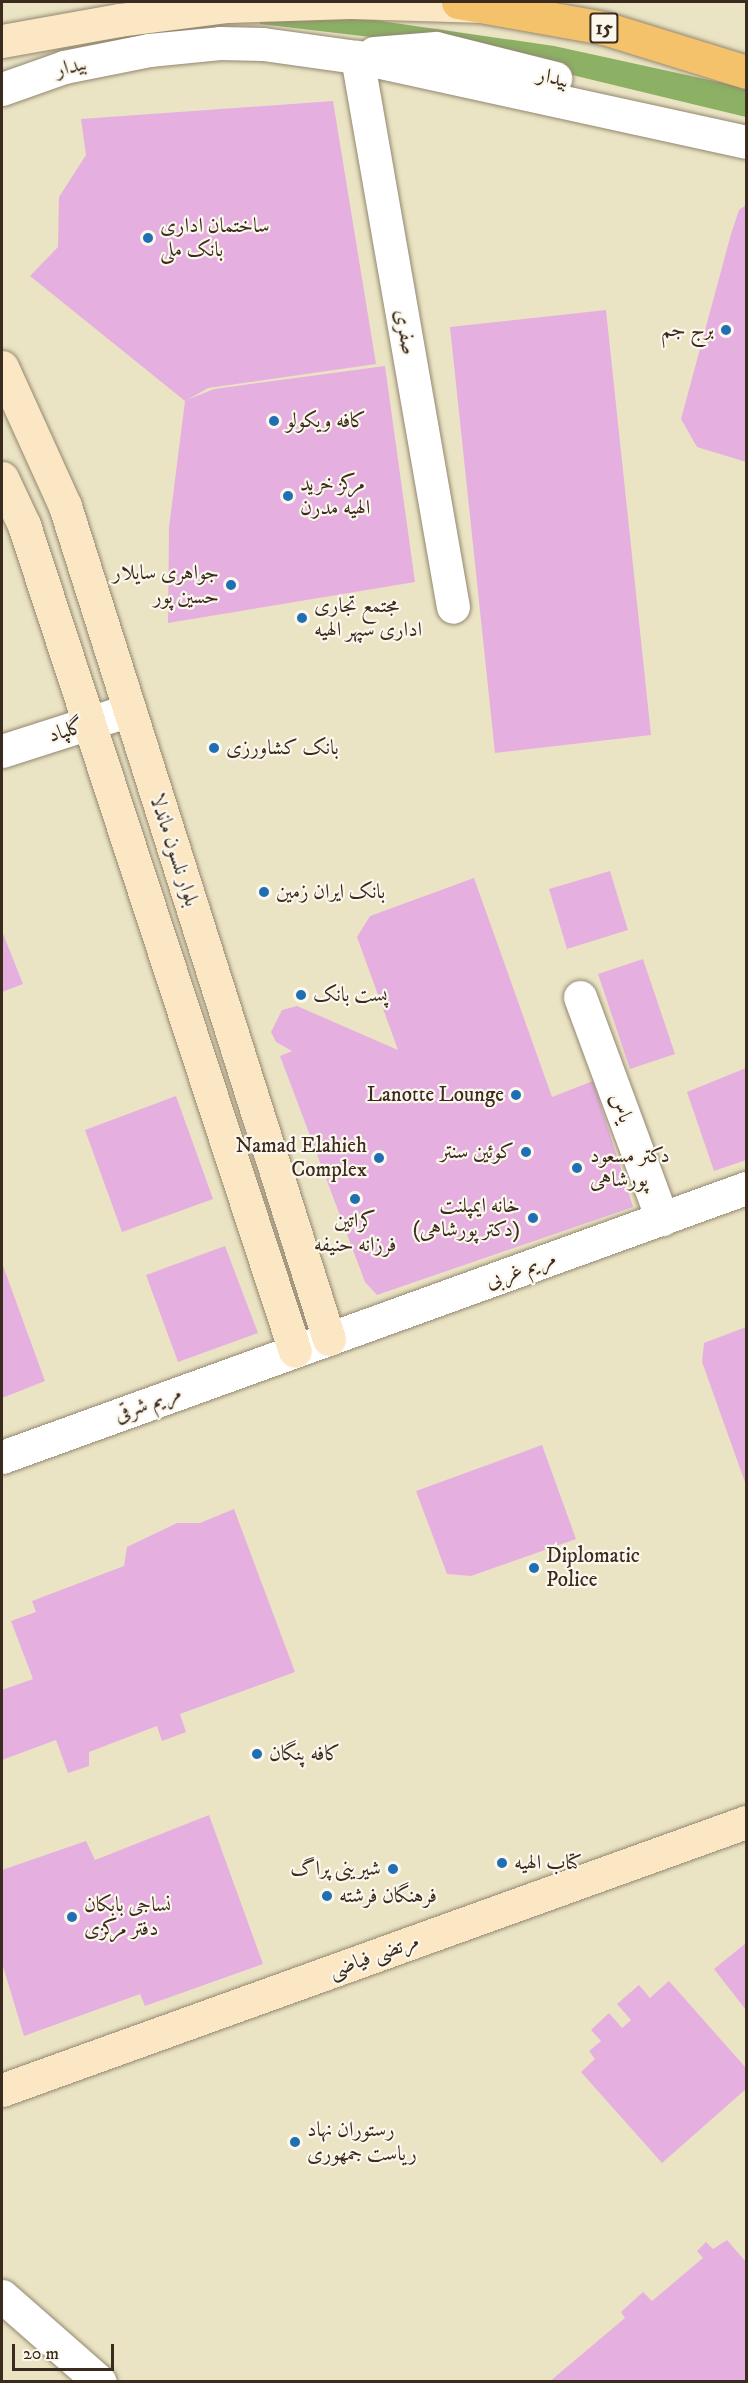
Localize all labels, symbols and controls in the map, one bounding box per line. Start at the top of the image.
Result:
road number: 15 [589,11,619,45]
street label: بیدار [53,51,89,83]
street label: بیدار [535,62,571,94]
place label: ساختمان اداری بانک ملی [160,213,270,263]
marker: ساختمان اداری بانک ملی [141,231,155,245]
street label: صفری [389,307,421,357]
place label: برج جم [661,317,714,343]
marker: برج جم [719,323,733,337]
place label: کافه ویکولو [286,408,366,434]
marker: کافه ویکولو [267,414,281,428]
place label: مرکز خرید الهیه مدرن [300,471,370,521]
marker: مرکز خرید الهیه مدرن [281,489,295,503]
place label: جواهری سایلار حسین پور [113,560,219,610]
marker: جواهری سایلار حسین پور [224,578,238,592]
place label: مجتمع تجاری اداری سپهر الهیه [314,593,422,643]
marker: مجتمع تجاری اداری سپهر الهیه [295,611,309,625]
street label: گلپاد [45,714,87,748]
place label: بانک کشاورزی [226,735,339,761]
marker: بانک کشاورزی [207,741,221,755]
street label: بلوار نلسون ماندلا [144,790,204,910]
place label: بانک ایران زمین [276,879,385,905]
marker: بانک ایران زمین [257,885,271,899]
place label: پست بانک [313,982,388,1008]
marker: پست بانک [294,988,308,1002]
place label: Lanotte Lounge [367,1082,504,1108]
marker: Lanotte Lounge [509,1088,523,1102]
street label: یاس [604,1090,638,1126]
place label: Namad Elahieh Complex [235,1133,367,1183]
place label: کوئین سنتر [440,1139,514,1165]
place label: دکتر مسعود پورشاهی [590,1143,670,1193]
marker: کوئین سنتر [519,1145,533,1159]
marker: Namad Elahieh Complex [372,1151,386,1165]
marker: دکتر مسعود پورشاهی [568,1159,586,1177]
marker: کراتین فرزانه حنیفه [348,1192,362,1206]
place label: خانه ایمپلنت (دکتر پورشاهی) [413,1193,520,1243]
place label: کراتین فرزانه حنیفه [314,1208,396,1258]
marker: خانه ایمپلنت (دکتر پورشاهی) [524,1209,542,1227]
street label: مریم غربی [482,1246,560,1294]
street label: مریم شرقی [111,1380,185,1428]
place label: Diplomatic Police [546,1543,640,1593]
marker: Diplomatic Police [527,1561,541,1575]
place label: کافه پنگان [269,1741,341,1767]
marker: کافه پنگان [250,1747,264,1761]
place label: کتاب الهیه [514,1850,582,1876]
place label: شیرینی پراگ [290,1856,381,1882]
marker: کتاب الهیه [495,1856,509,1870]
marker: شیرینی پراگ [386,1862,400,1876]
place label: فرهنگان فرشته [339,1883,437,1909]
marker: فرهنگان فرشته [320,1889,334,1903]
place label: نساجی بابکان دفتر مرکزی [84,1892,171,1942]
marker: نساجی بابکان دفتر مرکزی [65,1910,79,1924]
street label: مرتضی فیاضی [325,1928,423,1984]
place label: رستوران نهاد ریاست جمهوری [307,2117,417,2167]
marker: رستوران نهاد ریاست جمهوری [288,2135,302,2149]
scale bar [15,2332,117,2370]
text: 20 m [23,2343,59,2365]

